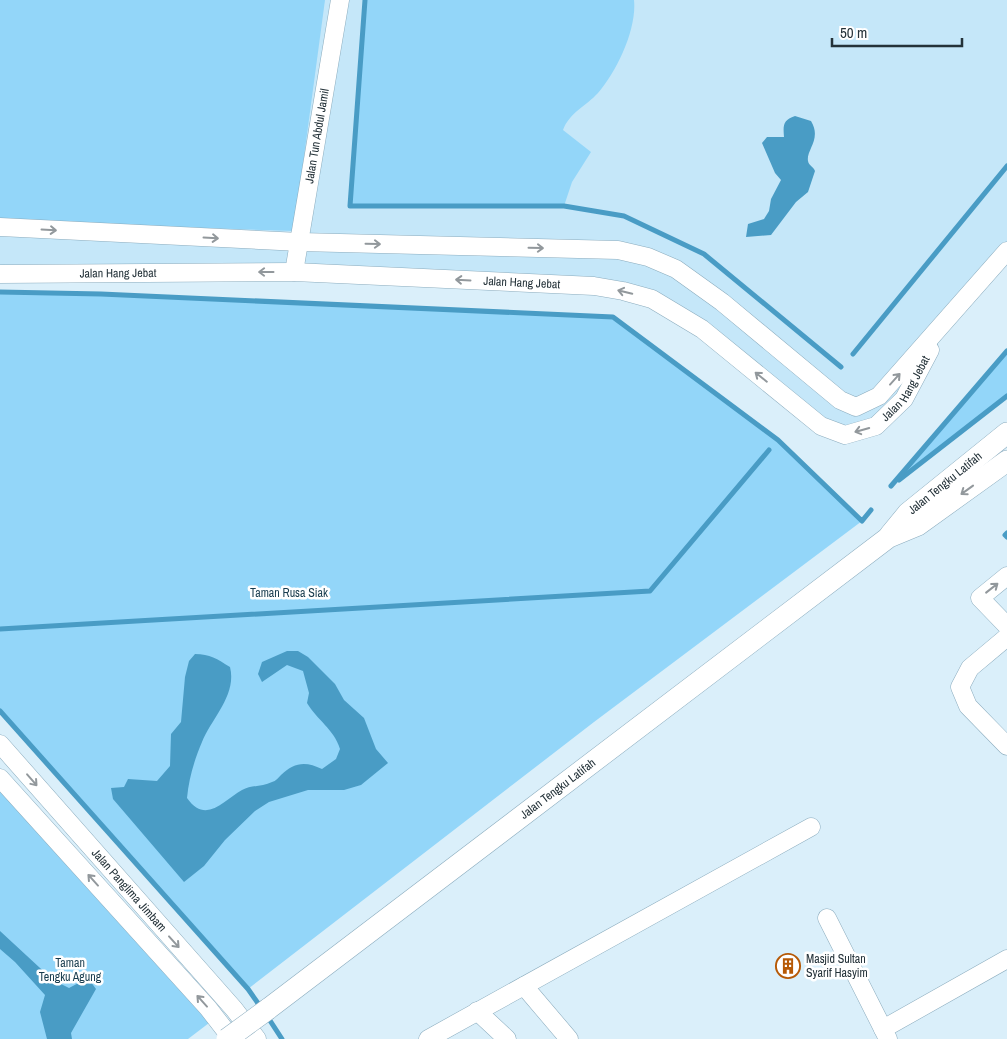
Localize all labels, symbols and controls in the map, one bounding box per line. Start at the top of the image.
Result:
scale bar [832,15,962,47]
text: 50 m [840,22,867,43]
street label: Jalan Tun Abdul Jamil [301,87,333,185]
one-way arrow [40,225,56,234]
one-way arrow [203,233,219,242]
one-way arrow [365,239,381,249]
one-way arrow [528,243,544,253]
street label: Jalan Hang Jebat [80,265,157,281]
one-way arrow [258,267,274,277]
street label: Jalan Hang Jebat [483,273,561,292]
one-way arrow [455,275,472,285]
one-way arrow [617,287,633,296]
street label: Jalan Hang Jebat [878,353,934,425]
one-way arrow [755,372,768,383]
one-way arrow [889,372,901,385]
one-way arrow [854,425,870,435]
street label: Jalan Tengku Latifah [905,448,985,518]
one-way arrow [960,485,974,495]
one-way arrow [985,583,999,593]
park label: Taman Rusa Siak [250,585,328,601]
street label: Jalan Tengku Latifah [517,755,599,823]
one-way arrow [26,774,38,787]
street label: Jalan Panglima Jimbam [88,845,170,935]
one-way arrow [87,874,98,887]
one-way arrow [168,935,180,948]
place label: Masjid Sultan Syarif Hasyim [806,951,868,981]
building icon: Masjid Sultan Syarif Hasyim [775,953,801,979]
park label: Taman Tengku Agung [39,955,102,985]
one-way arrow [196,994,208,1007]

